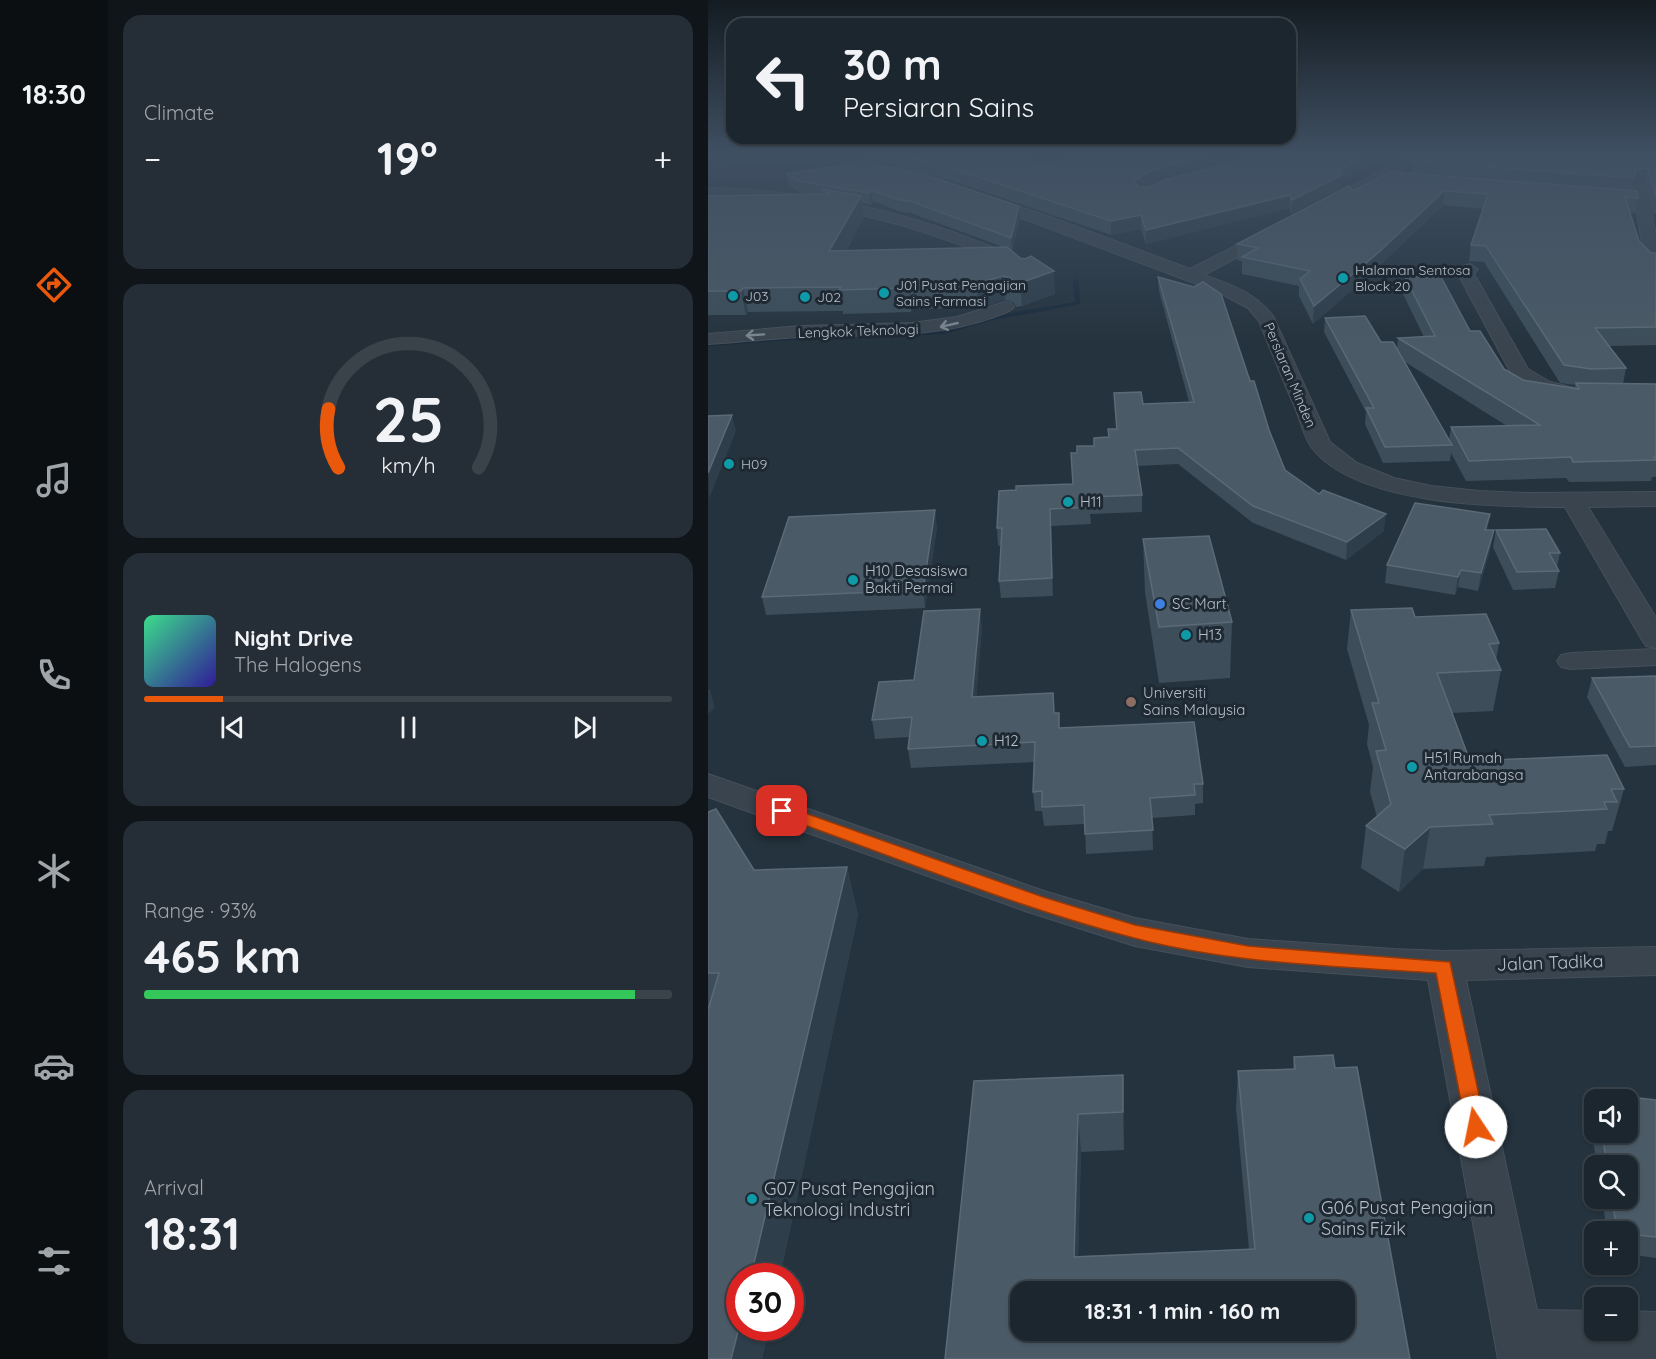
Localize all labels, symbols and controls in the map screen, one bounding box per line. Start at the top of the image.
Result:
text: 30 m [843,38,942,91]
icon: left [744,42,822,120]
text: 18:30 [22,77,86,111]
text: Persiaran Sains [843,90,1034,124]
text: Climate [144,100,214,125]
text: 19° [377,130,438,186]
text: − [144,138,161,179]
text: + [653,138,672,179]
place label: Halaman Sentosa Block 20 [1355,261,1471,295]
icon: directions [33,264,75,306]
marker: Halaman Sentosa Block 20 [1336,271,1350,285]
place label: J01 Pusat Pengajian Sains Farmasi [896,276,1026,310]
marker: J01 Pusat Pengajian Sains Farmasi [877,286,891,300]
place label: J03 [745,287,769,305]
place label: J02 [817,288,841,306]
marker: J03 [726,289,740,303]
marker: J02 [798,290,812,304]
street label: Lengkok Teknologi [797,320,919,342]
one-way arrow [940,320,959,331]
street label: Persiaran Minden [1260,320,1320,430]
one-way arrow [745,330,765,341]
text: 25 [372,380,444,458]
text: km/h [381,452,435,478]
place label: H09 [741,455,767,473]
marker: H09 [722,457,736,471]
icon: music [33,459,75,501]
place label: H11 [1080,492,1102,511]
marker: H11 [1061,495,1075,509]
place label: H10 Desasiswa Bakti Permai [865,561,968,597]
marker: H10 Desasiswa Bakti Permai [846,573,860,587]
place label: SC Mart [1172,594,1227,613]
marker: SC Mart [1153,597,1167,611]
text: Night Drive [234,624,353,652]
place label: H13 [1198,625,1222,644]
marker: H13 [1179,628,1193,642]
text: The Halogens [234,652,362,677]
icon: phone [33,654,75,696]
place label: Universiti Sains Malaysia [1143,683,1245,719]
marker: Universiti Sains Malaysia [1124,695,1138,709]
icon: previous [216,711,249,744]
icon: pause [392,711,425,744]
icon: next [568,711,601,744]
place label: H12 [994,731,1019,750]
marker: H12 [975,734,989,748]
place label: H51 Rumah Antarabangsa [1424,748,1524,784]
marker: H51 Rumah Antarabangsa [1405,760,1419,774]
pin [756,785,807,836]
icon: arrive [765,794,798,827]
icon: climate [33,850,75,892]
text: Range · 93% [144,898,257,923]
text: 465 km [144,928,301,984]
street label: Jalan Tadika [1496,949,1604,976]
icon: car [33,1045,75,1087]
map controls [1584,1089,1638,1341]
button: sound [1584,1089,1638,1143]
position arrow [1444,1095,1508,1159]
button: search [1584,1155,1638,1209]
text: Arrival [144,1175,204,1200]
place label: G07 Pusat Pengajian Teknologi Industri [764,1177,935,1221]
marker: G07 Pusat Pengajian Teknologi Industri [745,1192,759,1206]
place label: G06 Pusat Pengajian Sains Fizik [1321,1196,1493,1240]
text: 18:31 [144,1205,240,1261]
marker: G06 Pusat Pengajian Sains Fizik [1302,1211,1316,1225]
button: + [1584,1221,1638,1275]
icon: filters [33,1240,75,1282]
speed limit sign: 30 [726,1263,804,1341]
button: − [1584,1287,1638,1341]
text: 18:31 · 1 min · 160 m [1085,1297,1280,1325]

